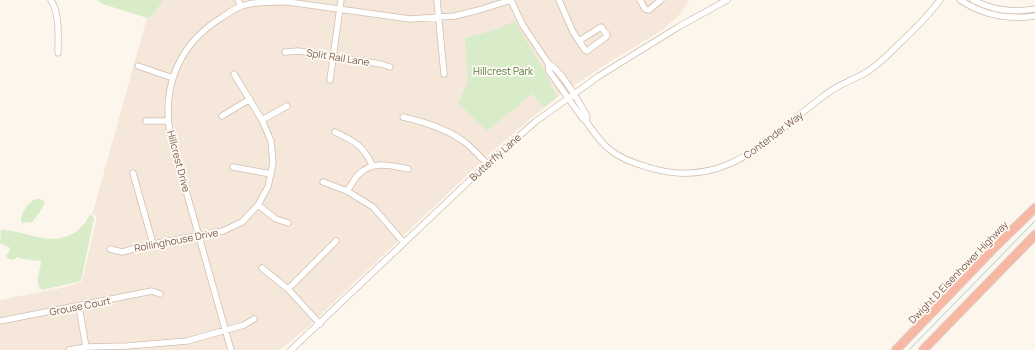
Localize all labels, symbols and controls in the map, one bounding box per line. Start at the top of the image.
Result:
street label: Split Rail Lane [305,45,371,69]
park label: Hillcrest Park [473,64,534,78]
street label: Contender Way [740,108,806,162]
street label: Hillcrest Drive [164,129,194,194]
street label: Butterfly Lane [466,130,524,184]
street label: Dwight D Eisenhower Highway [905,217,1011,326]
street label: Rollinghouse Drive [133,225,219,255]
street label: Grouse Court [48,293,112,319]

